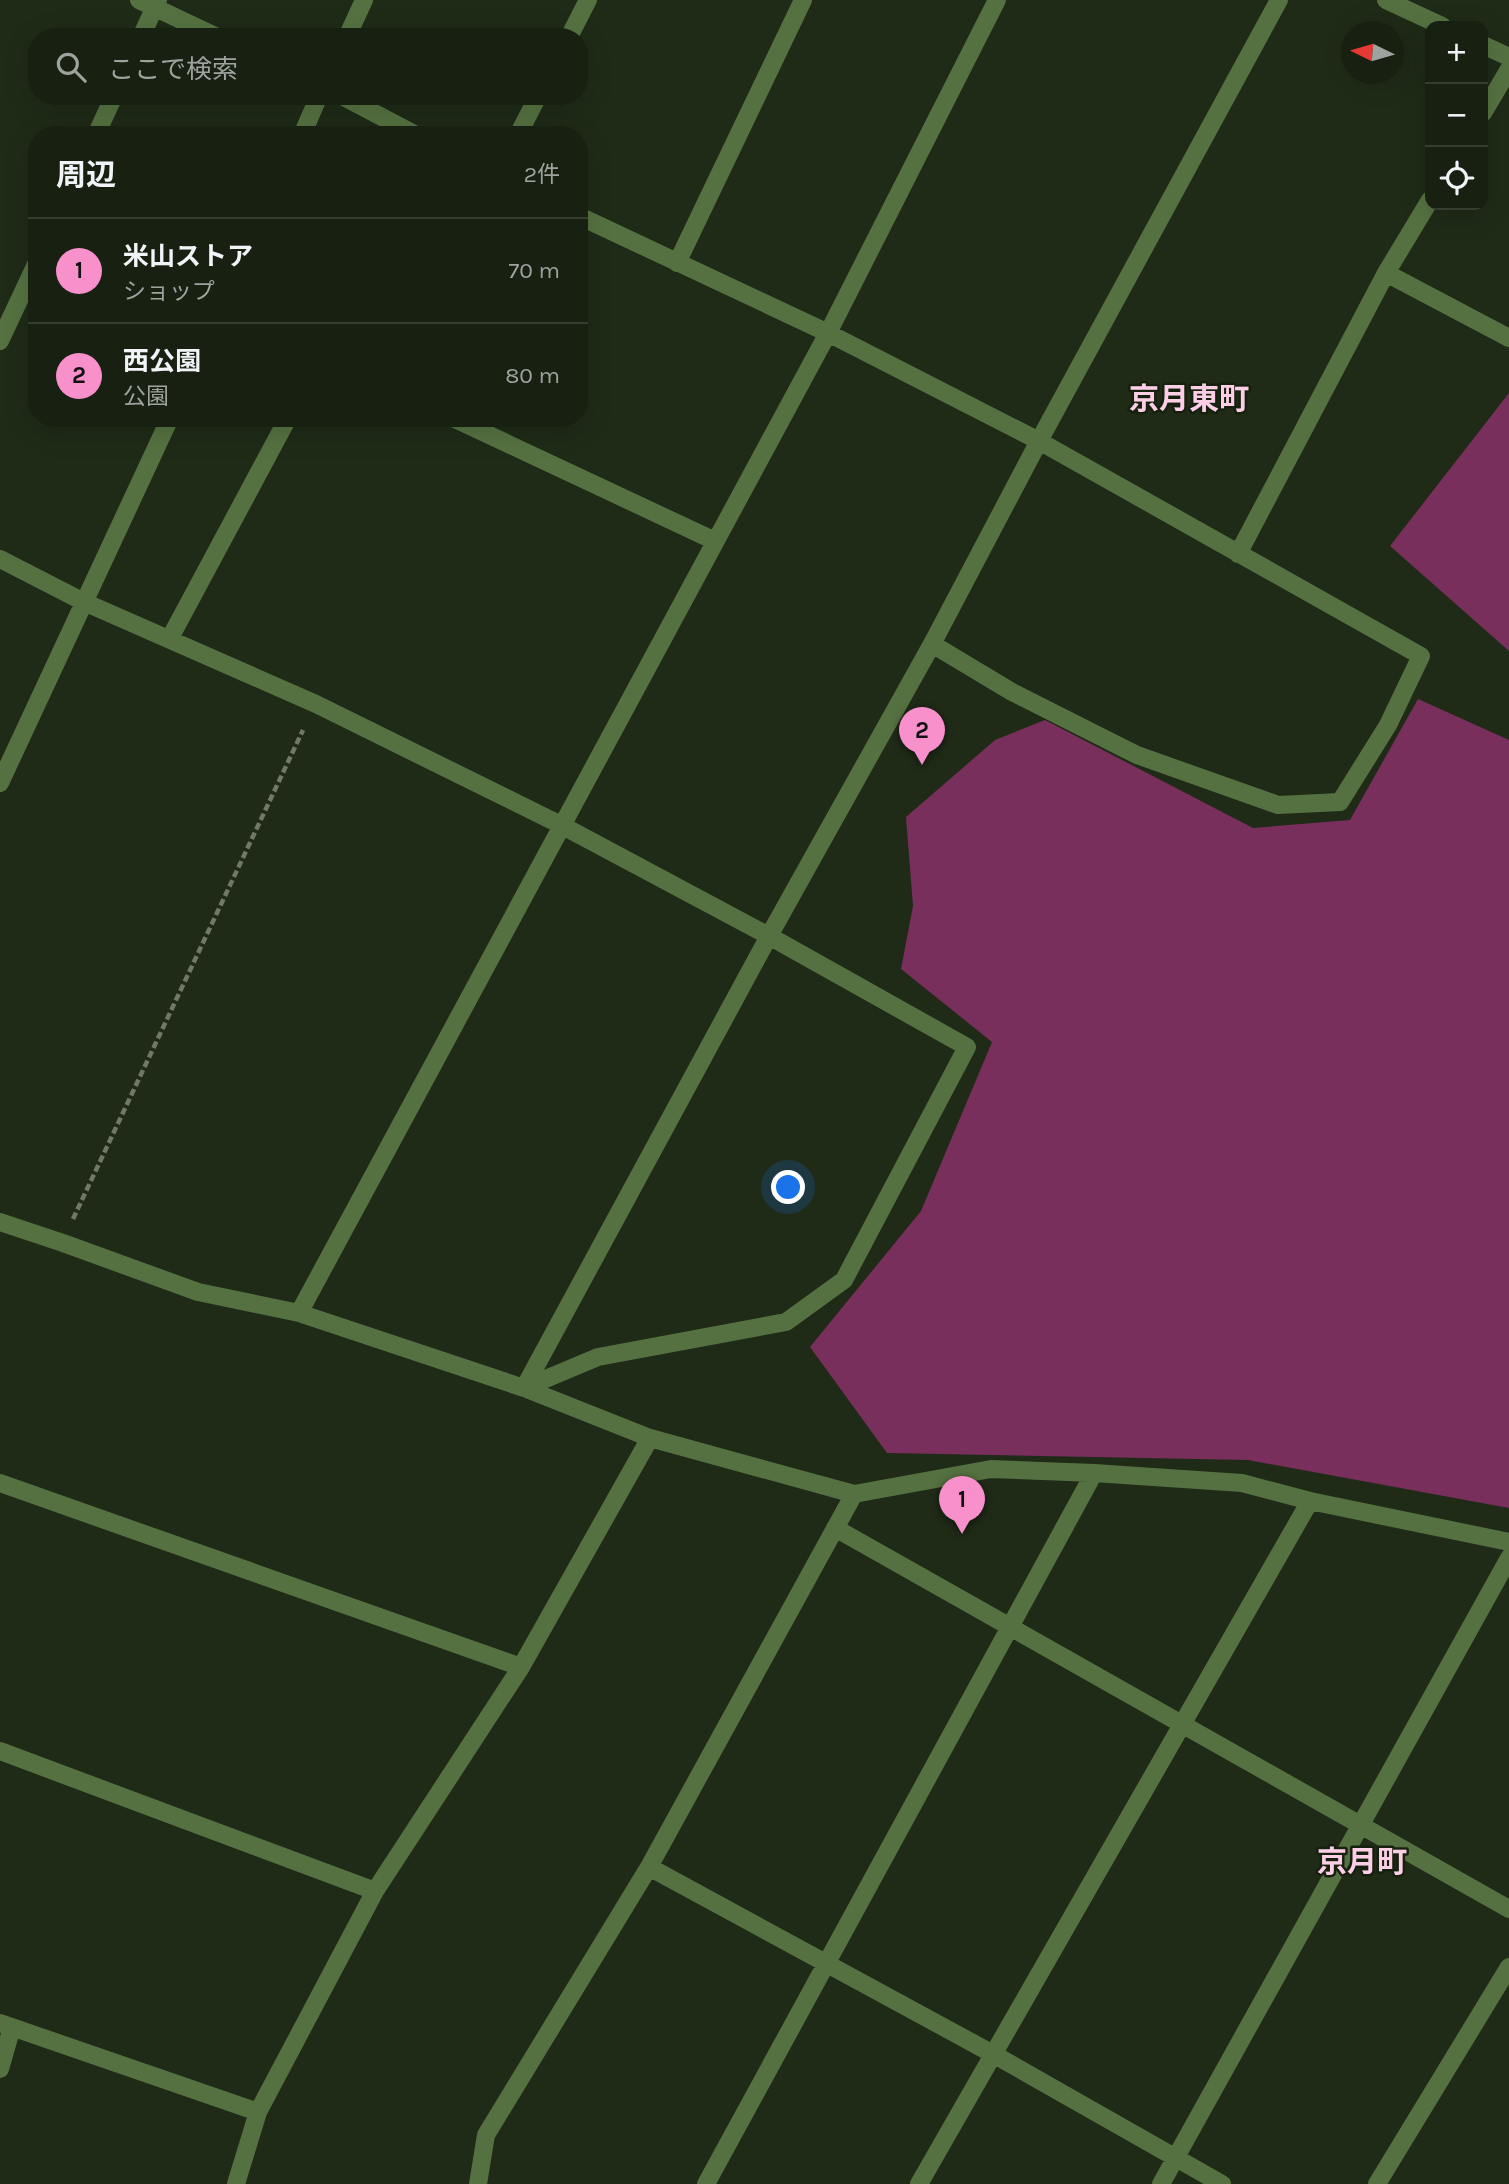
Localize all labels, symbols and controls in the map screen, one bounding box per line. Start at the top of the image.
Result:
north arrow [1341,21,1404,84]
map controls [1425,21,1488,210]
button: + [1425,21,1488,84]
search box [28,28,588,105]
icon: search [52,48,90,86]
text: ここで検索 [108,54,238,85]
button: − [1425,84,1488,147]
button: locate [1425,147,1488,210]
text: 周辺 [56,157,116,193]
text: 2件 [524,161,560,188]
text: 米山ストア [123,241,253,272]
text: 1 [75,257,83,284]
text: 70 m [509,257,560,284]
text: ショップ [123,278,215,305]
text: 西公園 [123,346,201,377]
text: 2 [72,362,86,389]
text: 80 m [505,362,560,389]
district label: 京月東町 [1129,381,1249,417]
text: 公園 [123,383,169,410]
pin: 2 [899,707,945,765]
your location [771,1170,805,1204]
pin: 1 [939,1476,985,1534]
district label: 京月町 [1317,1844,1407,1880]

